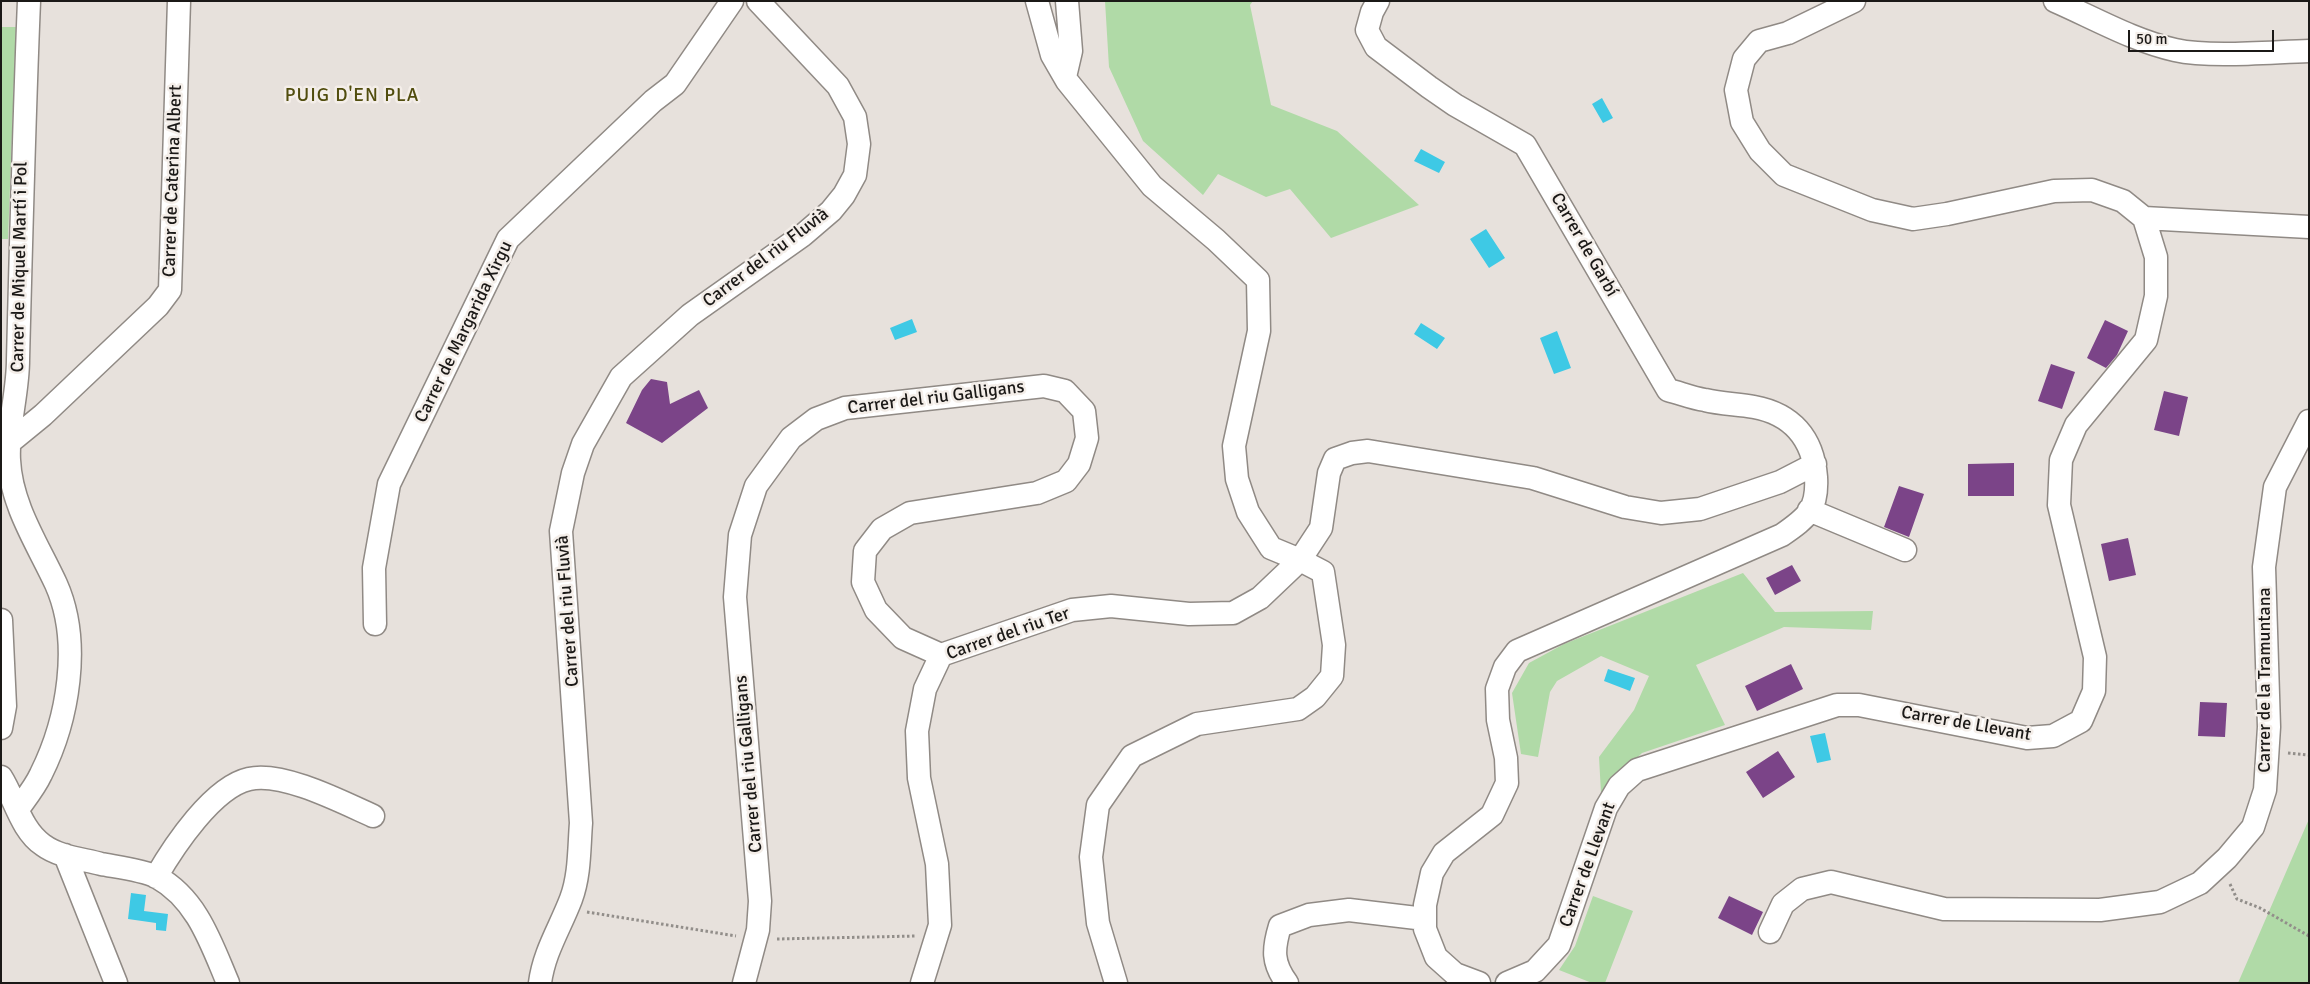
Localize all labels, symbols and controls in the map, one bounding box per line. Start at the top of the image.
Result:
scale bar [2130,20,2276,52]
text: 50 m [2136,30,2167,48]
street label: Carrer de Caterina Albert [159,85,187,277]
district label: PUIG D'EN PLA [283,85,421,107]
street label: Carrer de Miquel Martí i Pol [7,161,33,373]
street label: Carrer de Garbí [1546,189,1622,301]
street label: Carrer del riu Fluvià [699,204,833,312]
street label: Carrer de Margarida Xirgu [411,238,517,426]
street label: Carrer del riu Galligans [846,376,1026,420]
street label: Carrer del riu Fluvià [552,534,584,688]
street label: Carrer de la Tramuntana [2254,587,2276,773]
street label: Carrer del riu Ter [944,603,1072,665]
street label: Carrer del riu Galligans [730,674,768,854]
street label: Carrer de Llevant [1899,702,2033,746]
street label: Carrer de Llevant [1555,800,1621,930]

